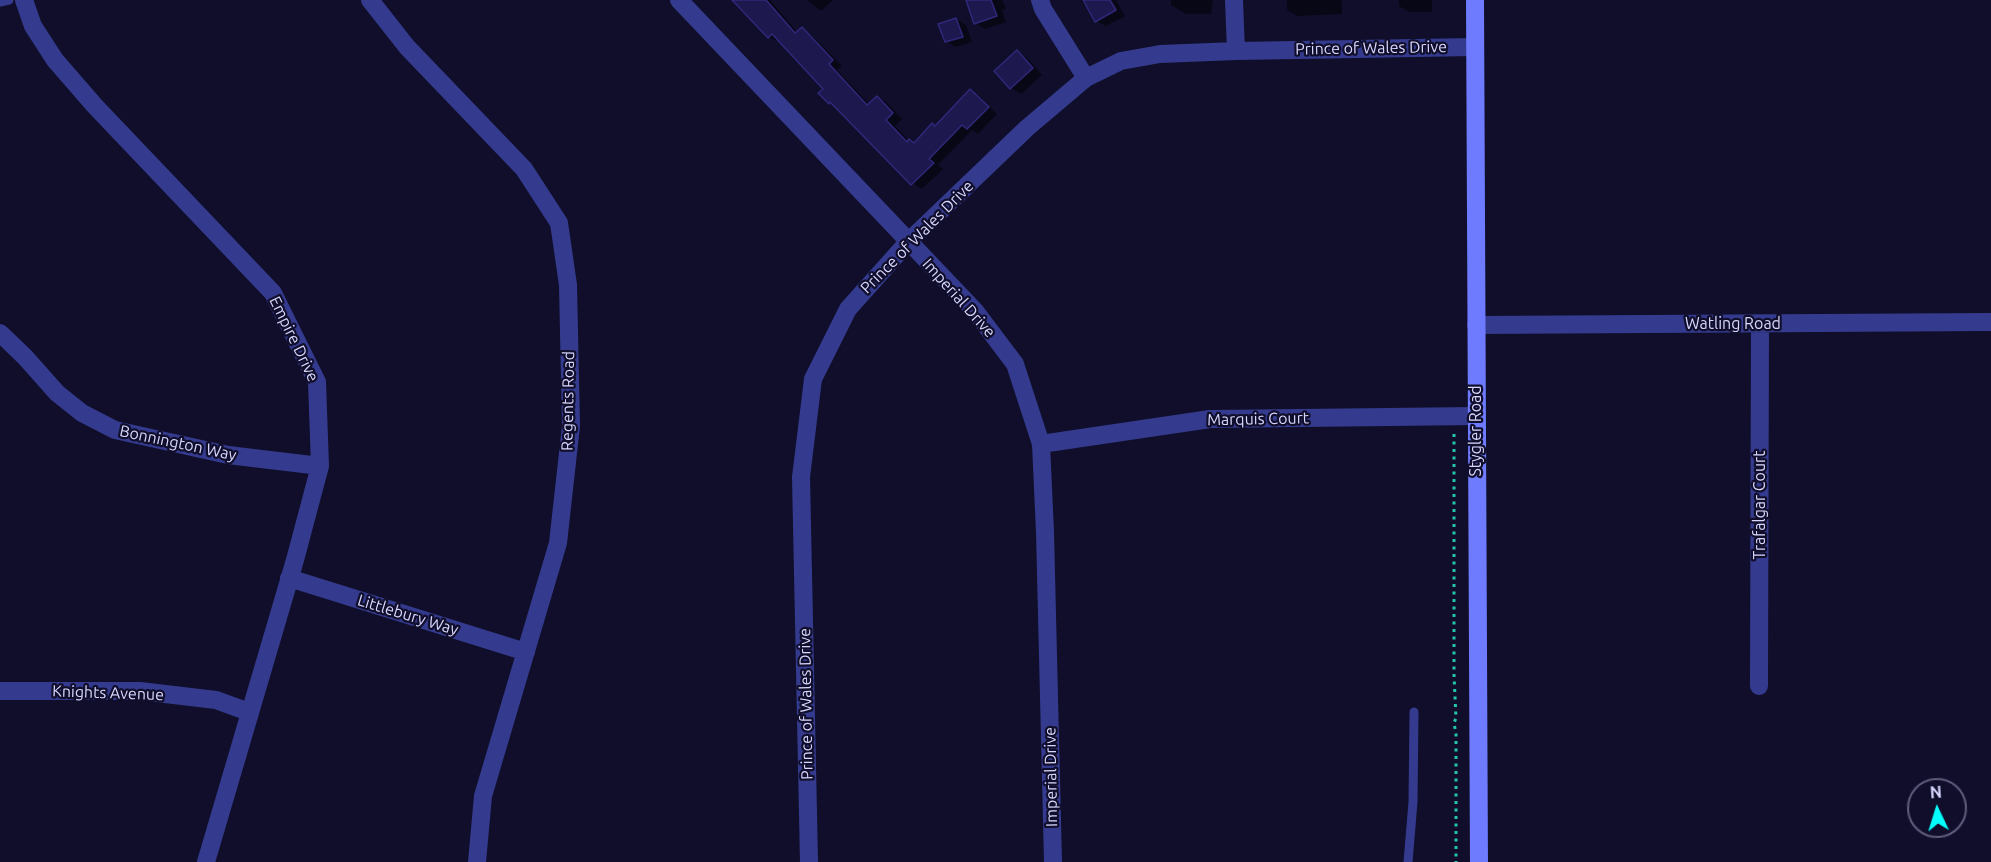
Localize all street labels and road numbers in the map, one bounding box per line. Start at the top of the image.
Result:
street label: Prince of Wales Drive [1295,37,1447,59]
street label: Prince of Wales Drive [857,177,977,297]
street label: Imperial Drive [918,254,1000,342]
street label: Empire Drive [265,293,323,385]
street label: Watling Road [1685,314,1781,334]
street label: Regents Road [558,351,578,451]
street label: Stygler Road [1466,385,1486,477]
street label: Marquis Court [1207,409,1309,429]
street label: Bonnington Way [118,421,238,465]
street label: Trafalgar Court [1750,451,1770,559]
street label: Littlebury Way [355,591,461,639]
street label: Prince of Wales Drive [795,628,817,780]
street label: Knights Avenue [52,681,164,705]
street label: Imperial Drive [1041,727,1061,827]

